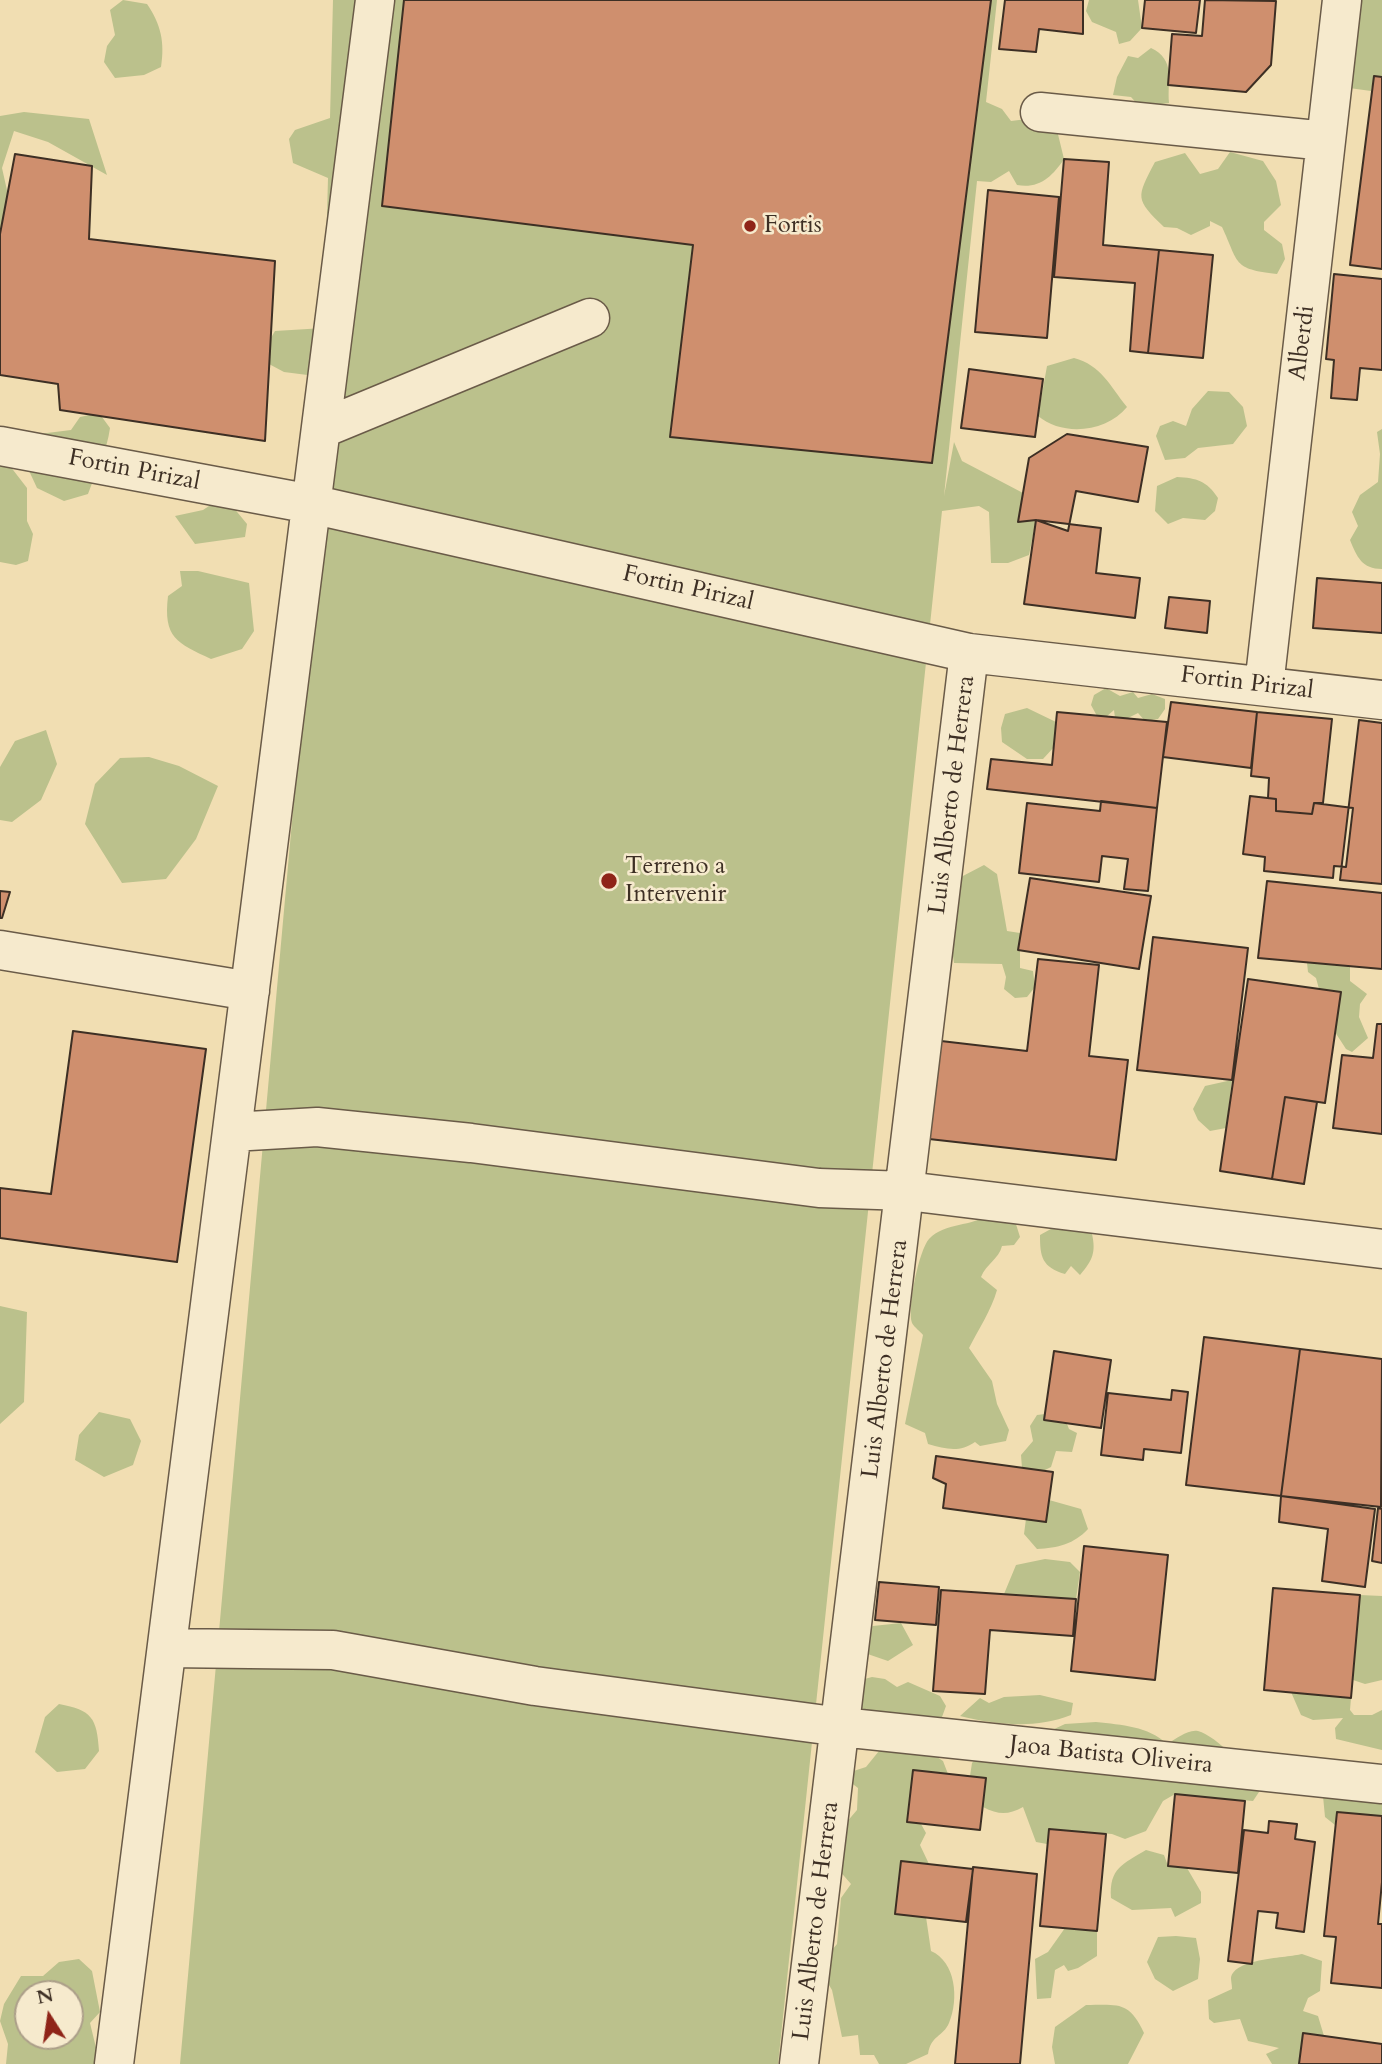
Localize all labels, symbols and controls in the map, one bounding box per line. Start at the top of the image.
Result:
place label: Fortis [764,212,822,240]
marker: Fortis [742,218,758,234]
street label: Alberdi [1284,304,1322,382]
street label: Fortin Pirizal [66,444,202,498]
street label: Fortin Pirizal [620,560,756,618]
street label: Fortin Pirizal [1179,662,1315,706]
street label: Luis Alberto de Herrera [924,674,982,916]
place label: Terreno a Intervenir [625,853,726,909]
marker: Terreno a Intervenir [599,871,619,891]
street label: Luis Alberto de Herrera [857,1238,915,1480]
street label: Jaoa Batista Oliveira [1008,1731,1214,1781]
street label: Luis Alberto de Herrera [788,1800,846,2042]
north arrow [14,1980,84,2050]
text: N [34,1982,56,2011]

